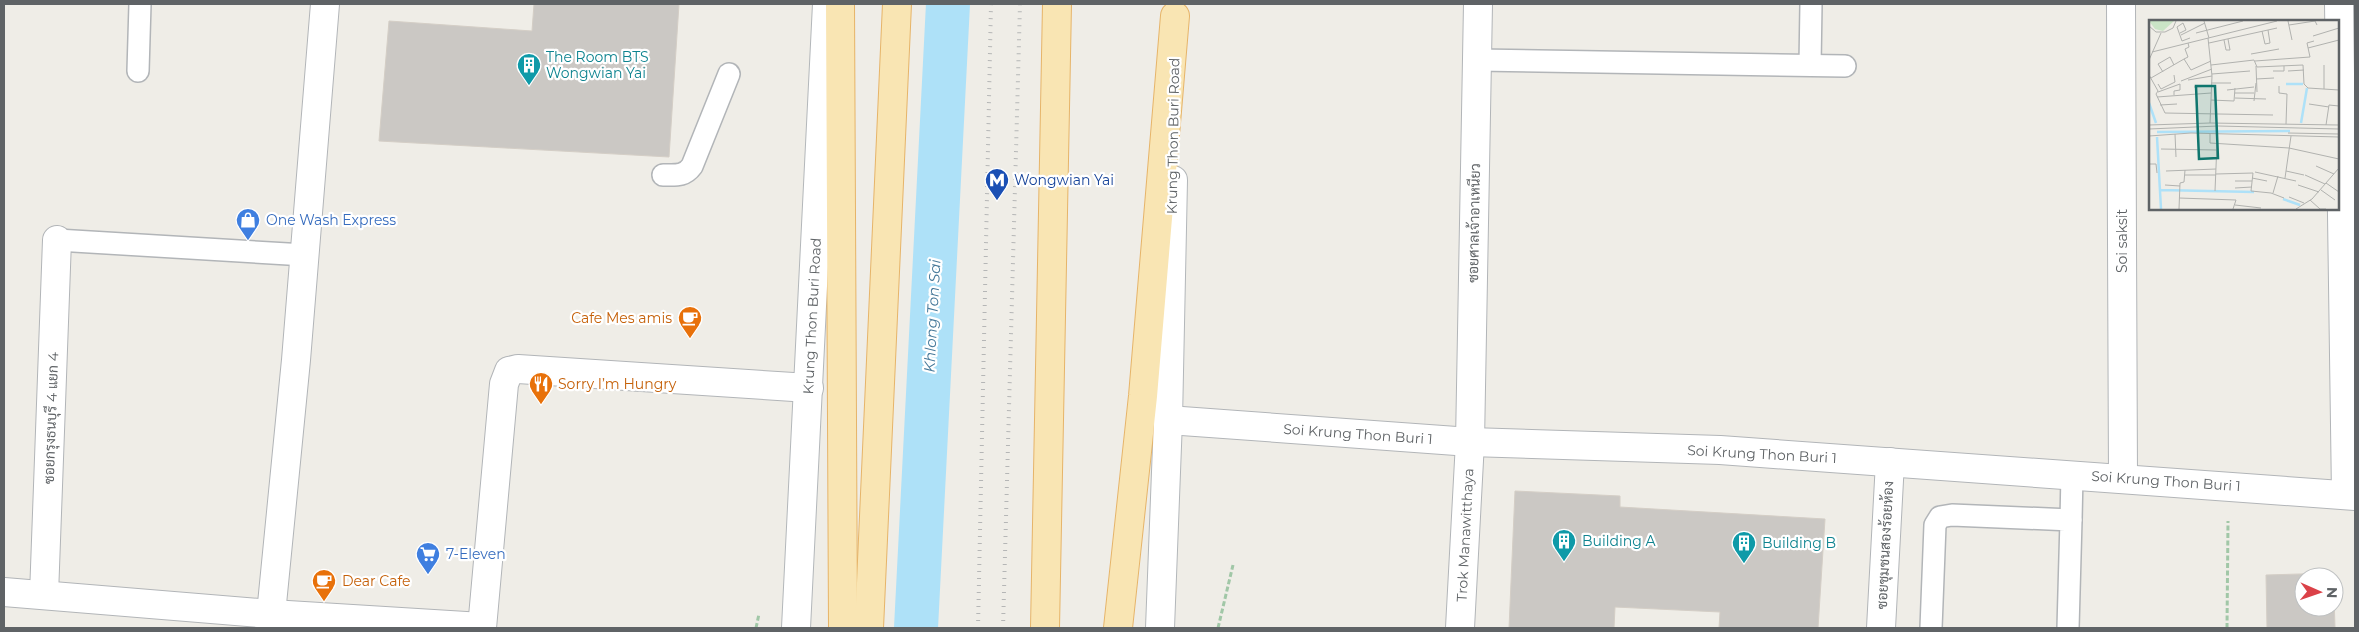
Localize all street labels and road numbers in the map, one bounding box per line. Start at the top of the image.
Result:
street label: Krung Thon Buri Road [1163,58,1183,214]
street label: ซอยศาลเจ้าอาเหนียว [1464,163,1484,283]
street label: Soi saksit [2113,209,2131,273]
street label: Krung Thon Buri Road [799,237,825,395]
street label: ซอยกรุงธนบุรี 4 แยก 4 [40,351,63,484]
street label: Soi Krung Thon Buri 1 [1283,420,1433,448]
street label: Soi Krung Thon Buri 1 [1687,441,1837,467]
street label: Soi Krung Thon Buri 1 [2091,467,2241,495]
street label: Trok Manawitthaya [1453,468,1477,602]
street label: ซอยชุมชนสองร้อยห้อง [1873,480,1898,610]

